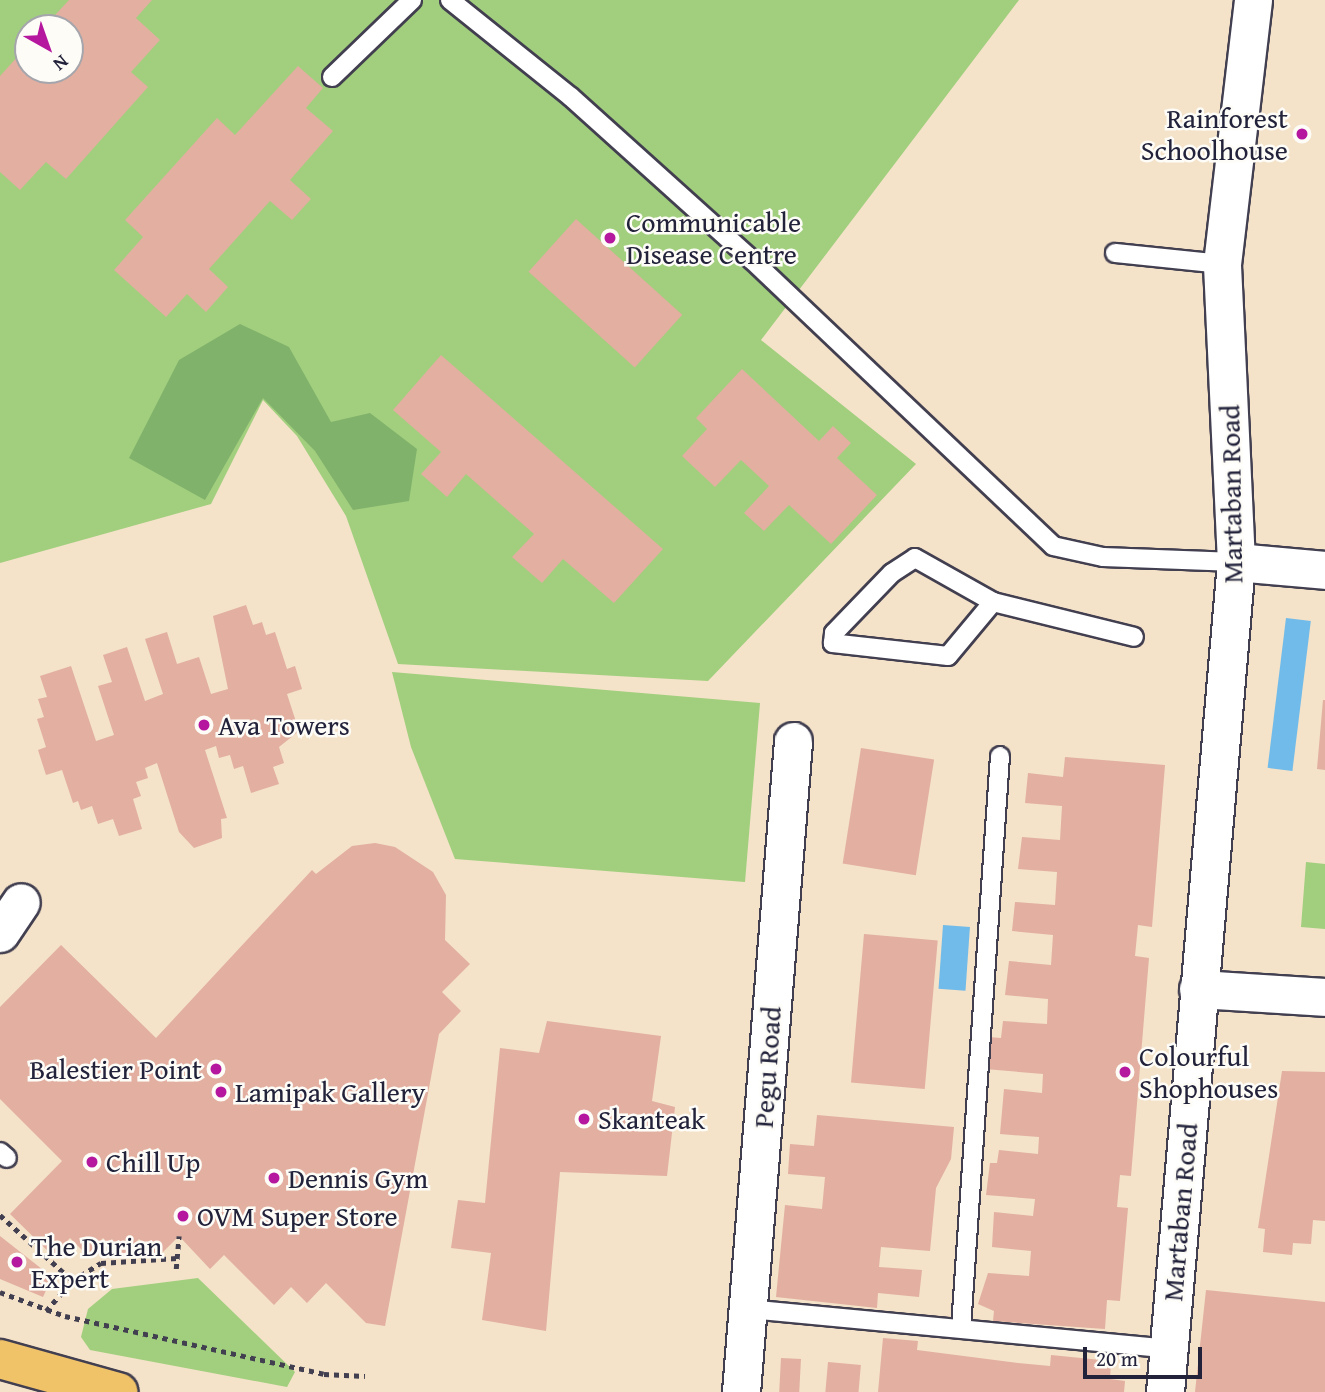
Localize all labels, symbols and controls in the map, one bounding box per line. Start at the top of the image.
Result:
north arrow [14,14,84,84]
text: N [47,49,75,78]
place label: Rainforest Schoolhouse [1141,101,1288,167]
marker: Rainforest Schoolhouse [1294,126,1310,142]
place label: Communicable Disease Centre [626,205,801,271]
marker: Communicable Disease Centre [600,228,620,248]
street label: Martaban Road [1213,404,1249,584]
place label: Ava Towers [218,708,350,742]
marker: Ava Towers [196,717,212,733]
street label: Pegu Road [746,1005,788,1129]
place label: Colourful Shophouses [1139,1039,1278,1105]
place label: Balestier Point [29,1052,202,1086]
marker: Balestier Point [208,1061,224,1077]
marker: Colourful Shophouses [1117,1064,1133,1080]
place label: Lamipak Gallery [235,1075,425,1109]
marker: Lamipak Gallery [213,1084,229,1100]
place label: Skanteak [598,1102,705,1136]
marker: Skanteak [576,1111,592,1127]
street label: Martaban Road [1155,1121,1205,1303]
place label: Chill Up [106,1145,200,1179]
marker: Chill Up [84,1154,100,1170]
place label: Dennis Gym [288,1161,428,1195]
marker: Dennis Gym [266,1170,282,1186]
place label: OVM Super Store [197,1199,398,1233]
marker: OVM Super Store [175,1208,191,1224]
place label: The Durian Expert [31,1229,162,1295]
marker: The Durian Expert [9,1254,25,1270]
scale bar [1087,1332,1206,1376]
text: 20 m [1096,1343,1138,1374]

